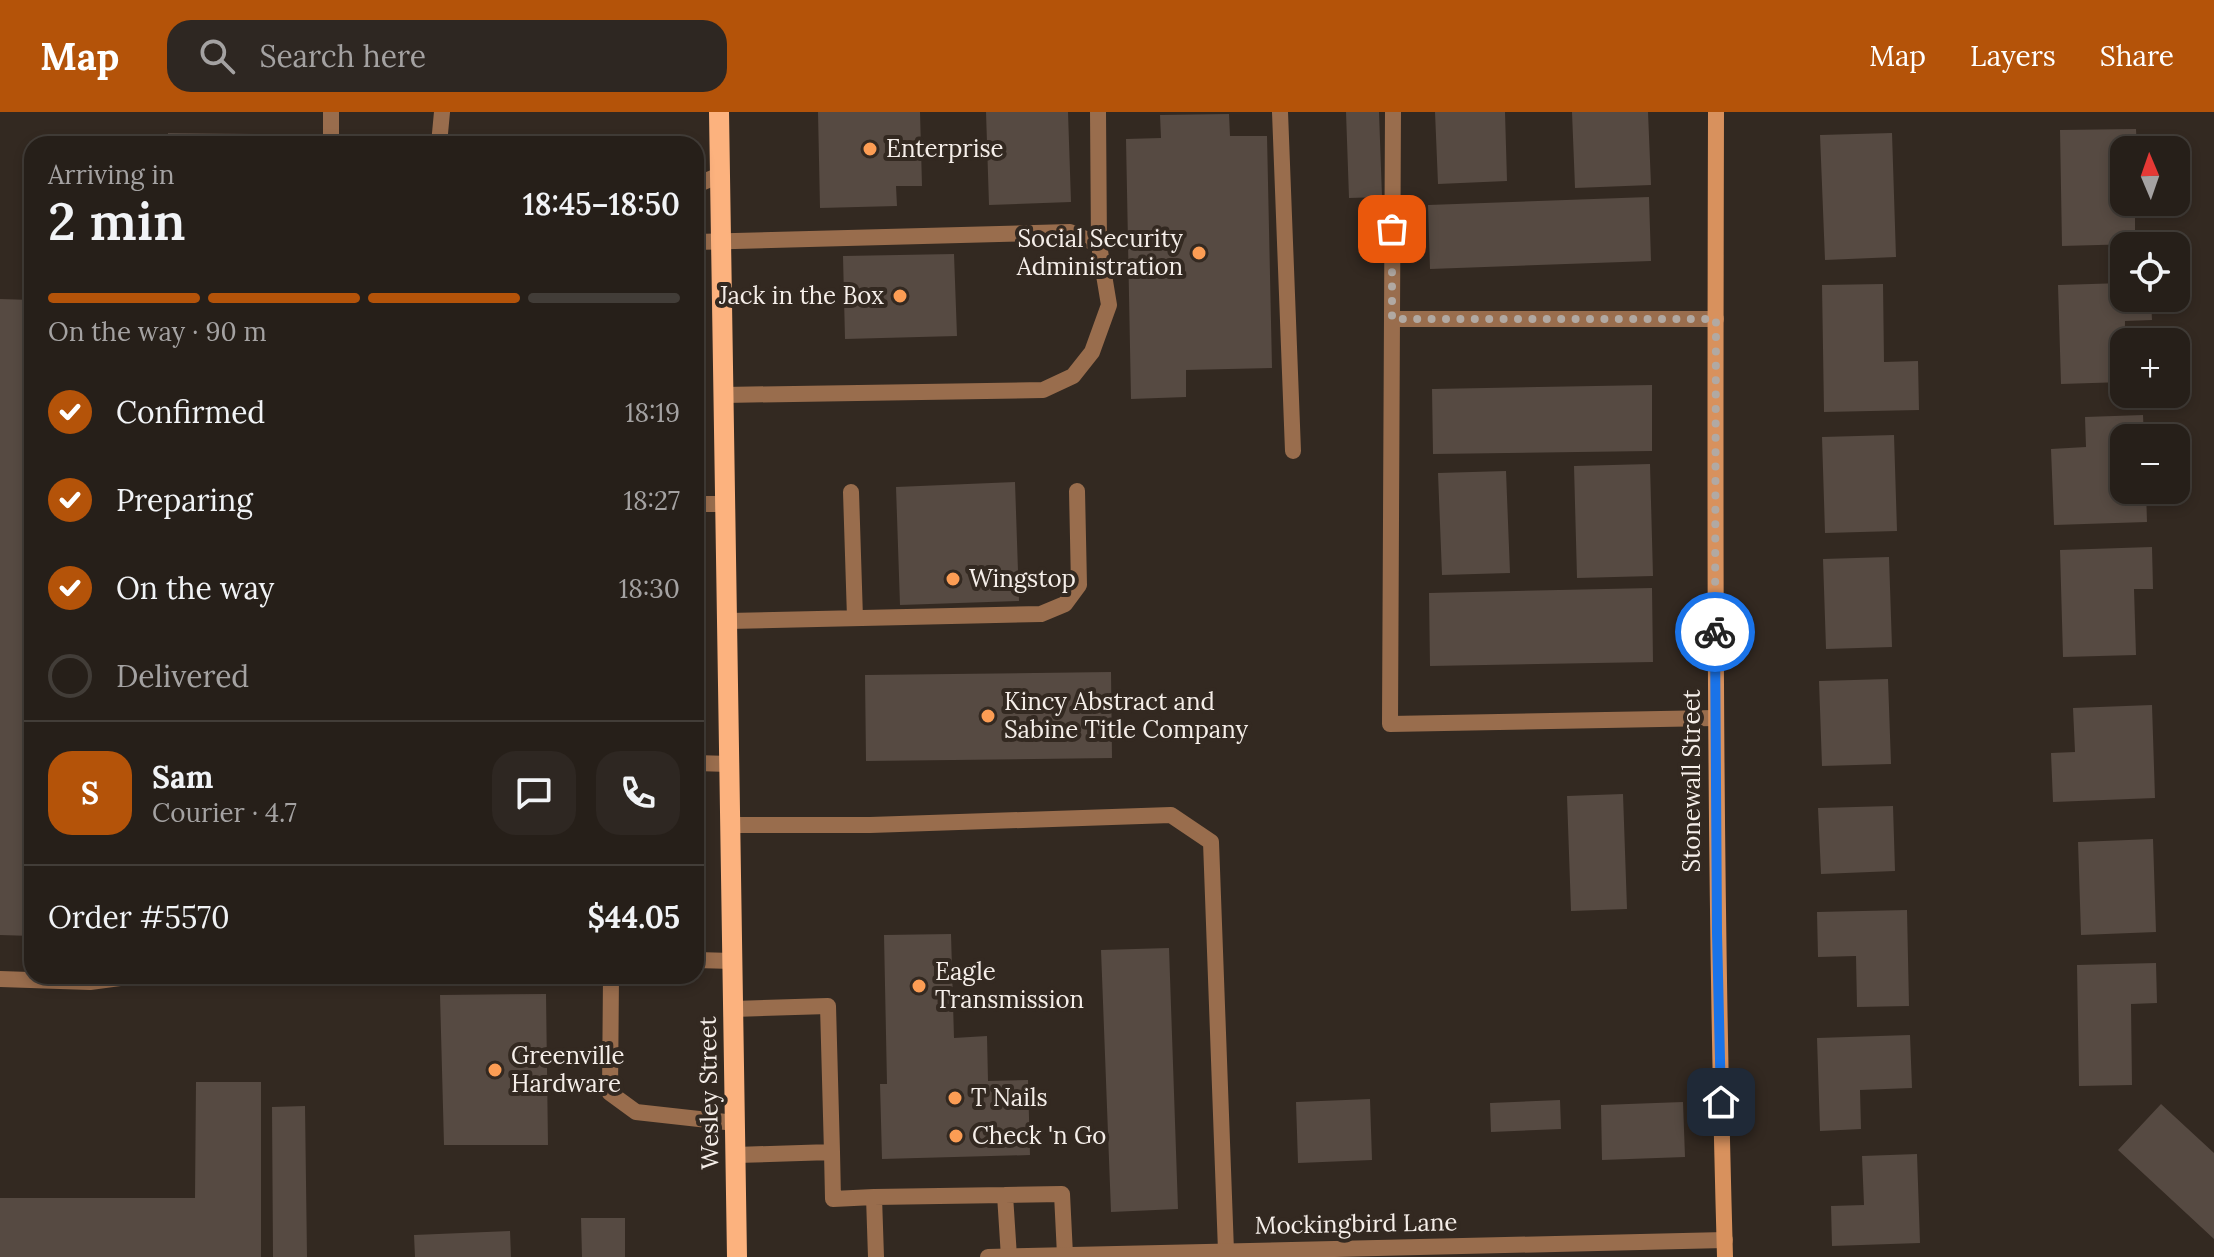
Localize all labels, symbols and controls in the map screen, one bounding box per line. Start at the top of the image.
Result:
search box [167,20,727,92]
text: Map [40,32,119,80]
icon: search [195,34,239,78]
text: Search here [259,37,426,75]
text: Map [1869,38,1926,74]
text: Layers [1970,38,2056,74]
text: Share [2100,38,2174,74]
place label: Enterprise [886,133,1004,164]
north arrow [2110,136,2190,216]
map controls [2110,136,2190,504]
marker: Enterprise [861,140,879,158]
text: Arriving in [48,158,175,191]
text: 18:45–18:50 [523,185,680,223]
text: 2 min [48,188,186,254]
pin [1358,195,1426,263]
icon: bag [1370,207,1414,251]
place label: Social Security Administration [1016,223,1183,282]
button: locate [2110,232,2190,312]
marker: Social Security Administration [1190,244,1208,262]
place label: Jack in the Box [718,280,884,311]
marker: Jack in the Box [891,287,909,305]
text: On the way · 90 m [48,315,267,348]
button: + [2110,328,2190,408]
icon: check [48,390,92,434]
text: Confirmed [116,393,265,431]
text: 18:19 [625,396,680,429]
button: − [2110,424,2190,504]
icon: check [48,478,92,522]
text: Preparing [116,481,253,519]
text: 18:27 [623,484,680,517]
place label: Wingstop [969,563,1076,594]
icon: check [48,566,92,610]
text: On the way [116,569,274,607]
marker: Wingstop [944,570,962,588]
text: 18:30 [619,572,680,605]
courier [1675,592,1755,672]
icon: bike [1693,610,1737,654]
text: Delivered [116,657,249,695]
place label: Kincy Abstract and Sabine Title Company [1004,686,1249,745]
street label: Stonewall Street [1676,689,1707,873]
marker: Kincy Abstract and Sabine Title Company [979,707,997,725]
button: chat [492,751,576,835]
button: phone [596,751,680,835]
text: Sam [152,758,213,796]
text: S [81,774,99,812]
text: Courier · 4.7 [152,796,297,829]
text: Order #5570 [48,898,230,936]
text: $44.05 [587,898,680,936]
place label: Eagle Transmission [935,956,1084,1015]
marker: Eagle Transmission [910,977,928,995]
street label: Wesley Street [692,1015,725,1170]
place label: Greenville Hardware [511,1040,625,1099]
marker: Greenville Hardware [486,1061,504,1079]
pin [1687,1068,1755,1136]
icon: home [1699,1080,1743,1124]
place label: T Nails [971,1082,1048,1113]
marker: T Nails [946,1089,964,1107]
place label: Check 'n Go [972,1120,1106,1151]
marker: Check 'n Go [947,1127,965,1145]
street label: Mockingbird Lane [1254,1206,1458,1241]

